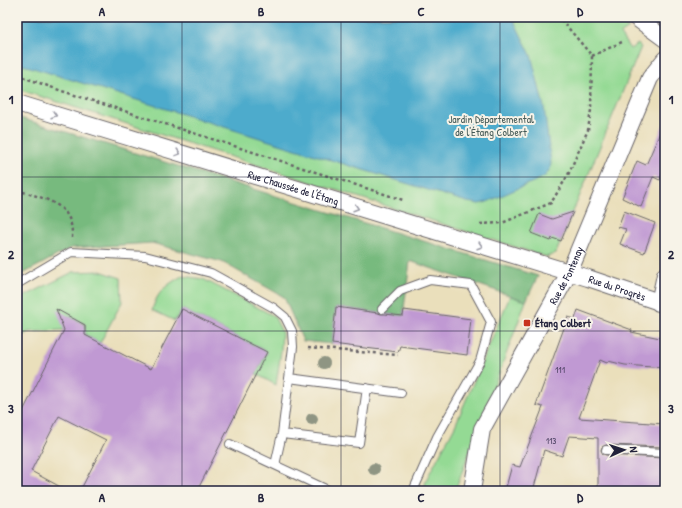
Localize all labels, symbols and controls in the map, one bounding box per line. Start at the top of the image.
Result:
text: A [99,2,106,20]
text: B [258,2,265,20]
text: C [417,2,425,20]
text: D [577,2,584,20]
text: 1 [9,90,14,108]
text: 1 [669,90,674,108]
one-way arrow [51,110,58,118]
park label: Jardin Départemental de l'Étang Colbert [448,112,534,139]
one-way arrow [175,148,182,157]
street label: Rue Chaussée de l'Étang [246,167,341,208]
one-way arrow [353,203,360,212]
one-way arrow [477,241,484,250]
street label: Rue de Fontenay [546,244,586,307]
text: 2 [8,245,15,263]
text: 2 [668,245,675,263]
street label: Rue du Progrès [587,272,648,304]
place label: Étang Colbert [535,316,592,331]
marker: Étang Colbert [522,318,532,328]
house number: 111 [555,364,565,376]
text: 3 [8,399,14,417]
text: 3 [668,399,674,417]
north arrow [604,430,644,470]
house number: 113 [546,435,556,447]
text: N [627,446,641,453]
text: A [99,488,106,506]
text: B [258,488,265,506]
text: C [417,488,425,506]
text: D [577,488,584,506]

